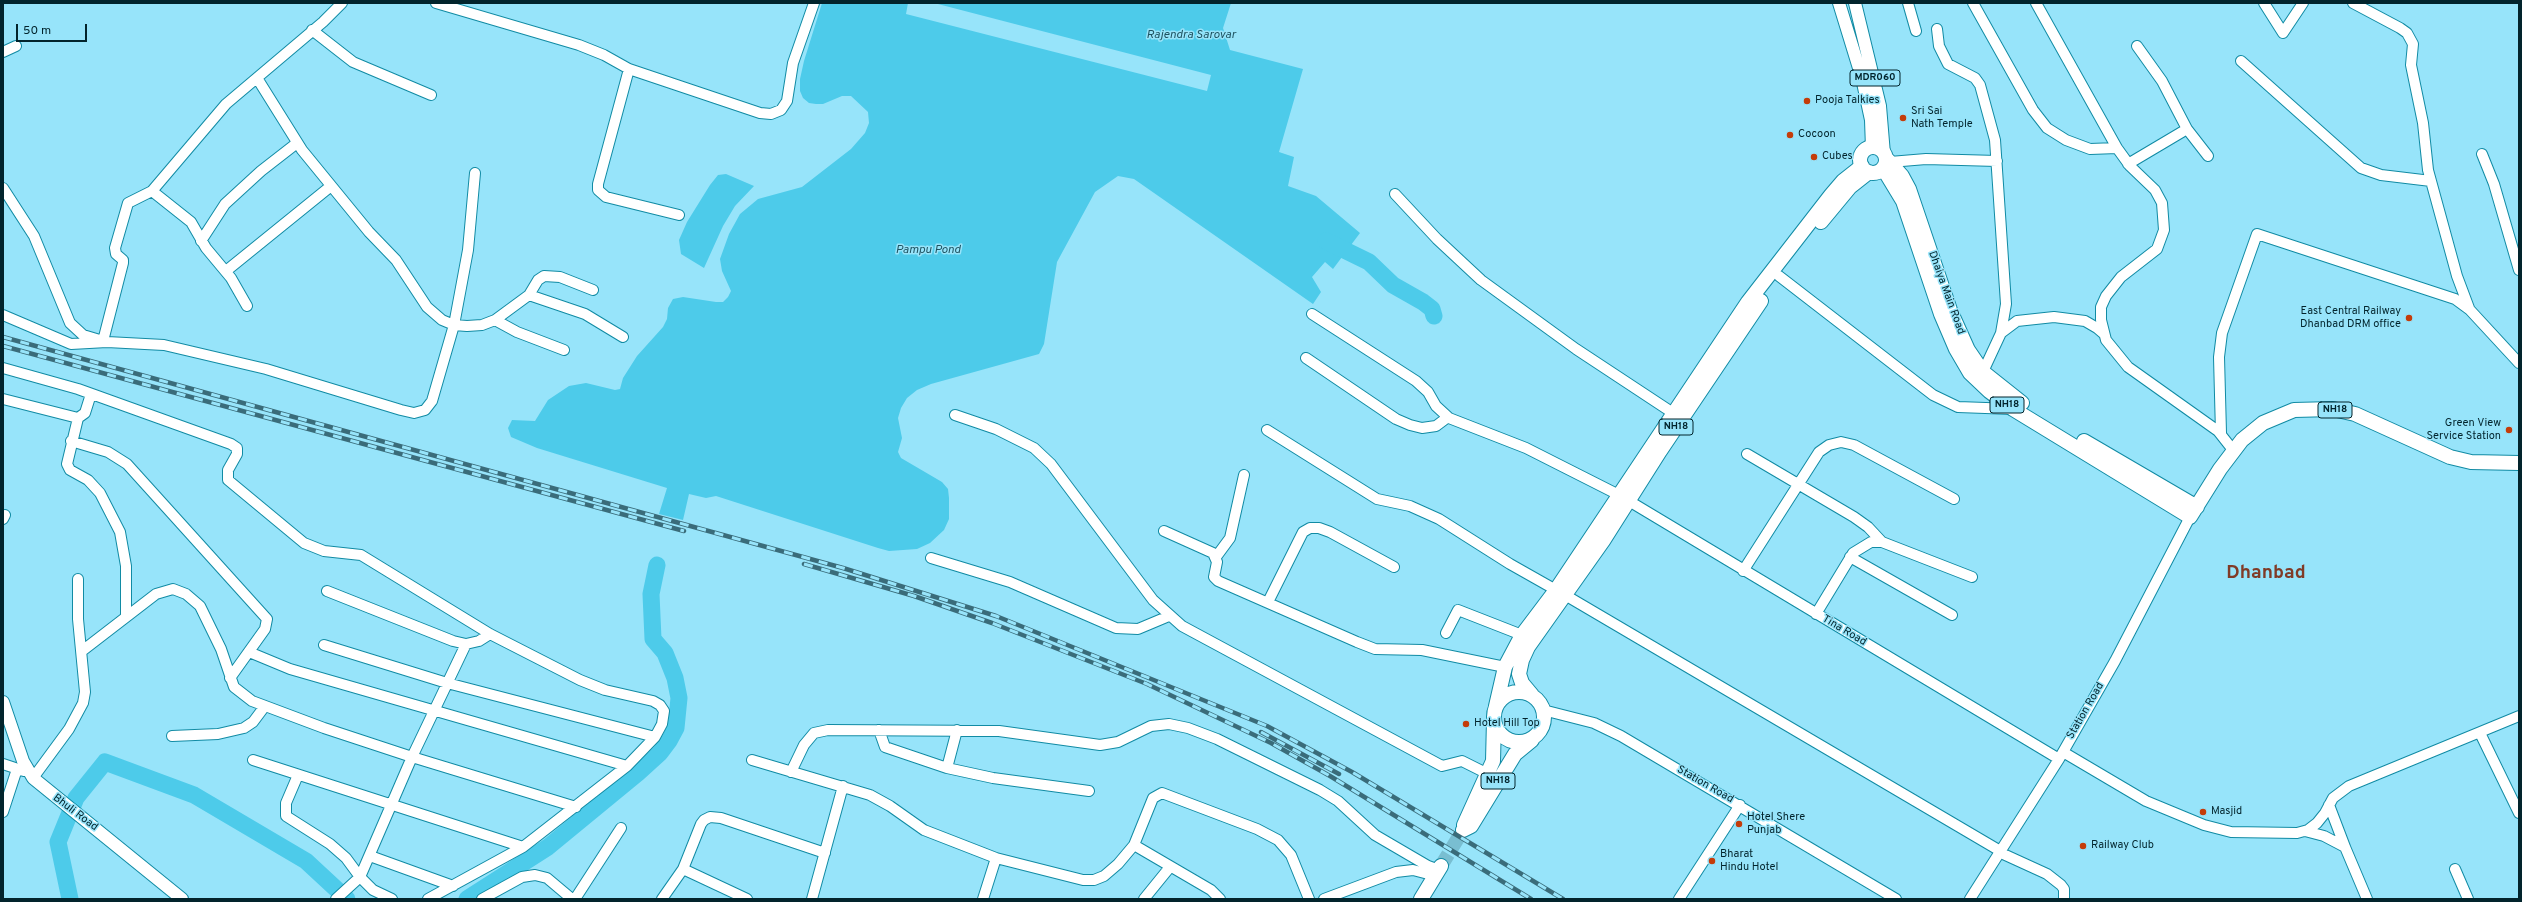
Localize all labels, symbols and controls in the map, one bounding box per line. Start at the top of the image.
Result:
scale bar [18,16,89,42]
text: 50 m [23,23,51,39]
water label: Rajendra Sarovar [1146,29,1236,43]
road number: MDR060 [1850,70,1900,86]
place label: Pooja Talkies [1815,94,1880,108]
marker: Pooja Talkies [1802,96,1812,106]
place label: Sri Sai Nath Temple [1911,105,1973,131]
marker: Sri Sai Nath Temple [1898,113,1908,123]
place label: Cocoon [1798,128,1836,142]
marker: Cocoon [1785,130,1795,140]
place label: Cubes [1822,150,1853,164]
marker: Cubes [1809,152,1819,162]
water label: Pampu Pond [895,244,961,258]
street label: Dhaiya Main Road [1925,250,1967,336]
place label: East Central Railway Dhanbad DRM office [2300,305,2401,331]
marker: East Central Railway Dhanbad DRM office [2404,313,2414,323]
road number: NH18 [1990,397,2024,413]
road number: NH18 [2318,402,2352,418]
place label: Green View Service Station [2427,417,2501,443]
road number: NH18 [1659,419,1693,435]
marker: Green View Service Station [2504,425,2514,435]
district label: Dhanbad [2226,563,2306,585]
street label: Tina Road [1819,613,1869,649]
street label: Station Road [2064,680,2108,742]
place label: Hotel Hill Top [1474,717,1540,731]
marker: Hotel Hill Top [1461,719,1471,729]
street label: Station Road [1674,763,1736,807]
road number: NH18 [1481,773,1515,789]
street label: Bhuli Road [50,792,100,834]
place label: Masjid [2211,805,2242,819]
marker: Masjid [2198,807,2208,817]
place label: Hotel Shere Punjab [1747,811,1805,837]
marker: Hotel Shere Punjab [1734,819,1744,829]
place label: Railway Club [2091,839,2154,853]
marker: Railway Club [2078,841,2088,851]
place label: Bharat Hindu Hotel [1720,848,1778,874]
marker: Bharat Hindu Hotel [1707,856,1717,866]

